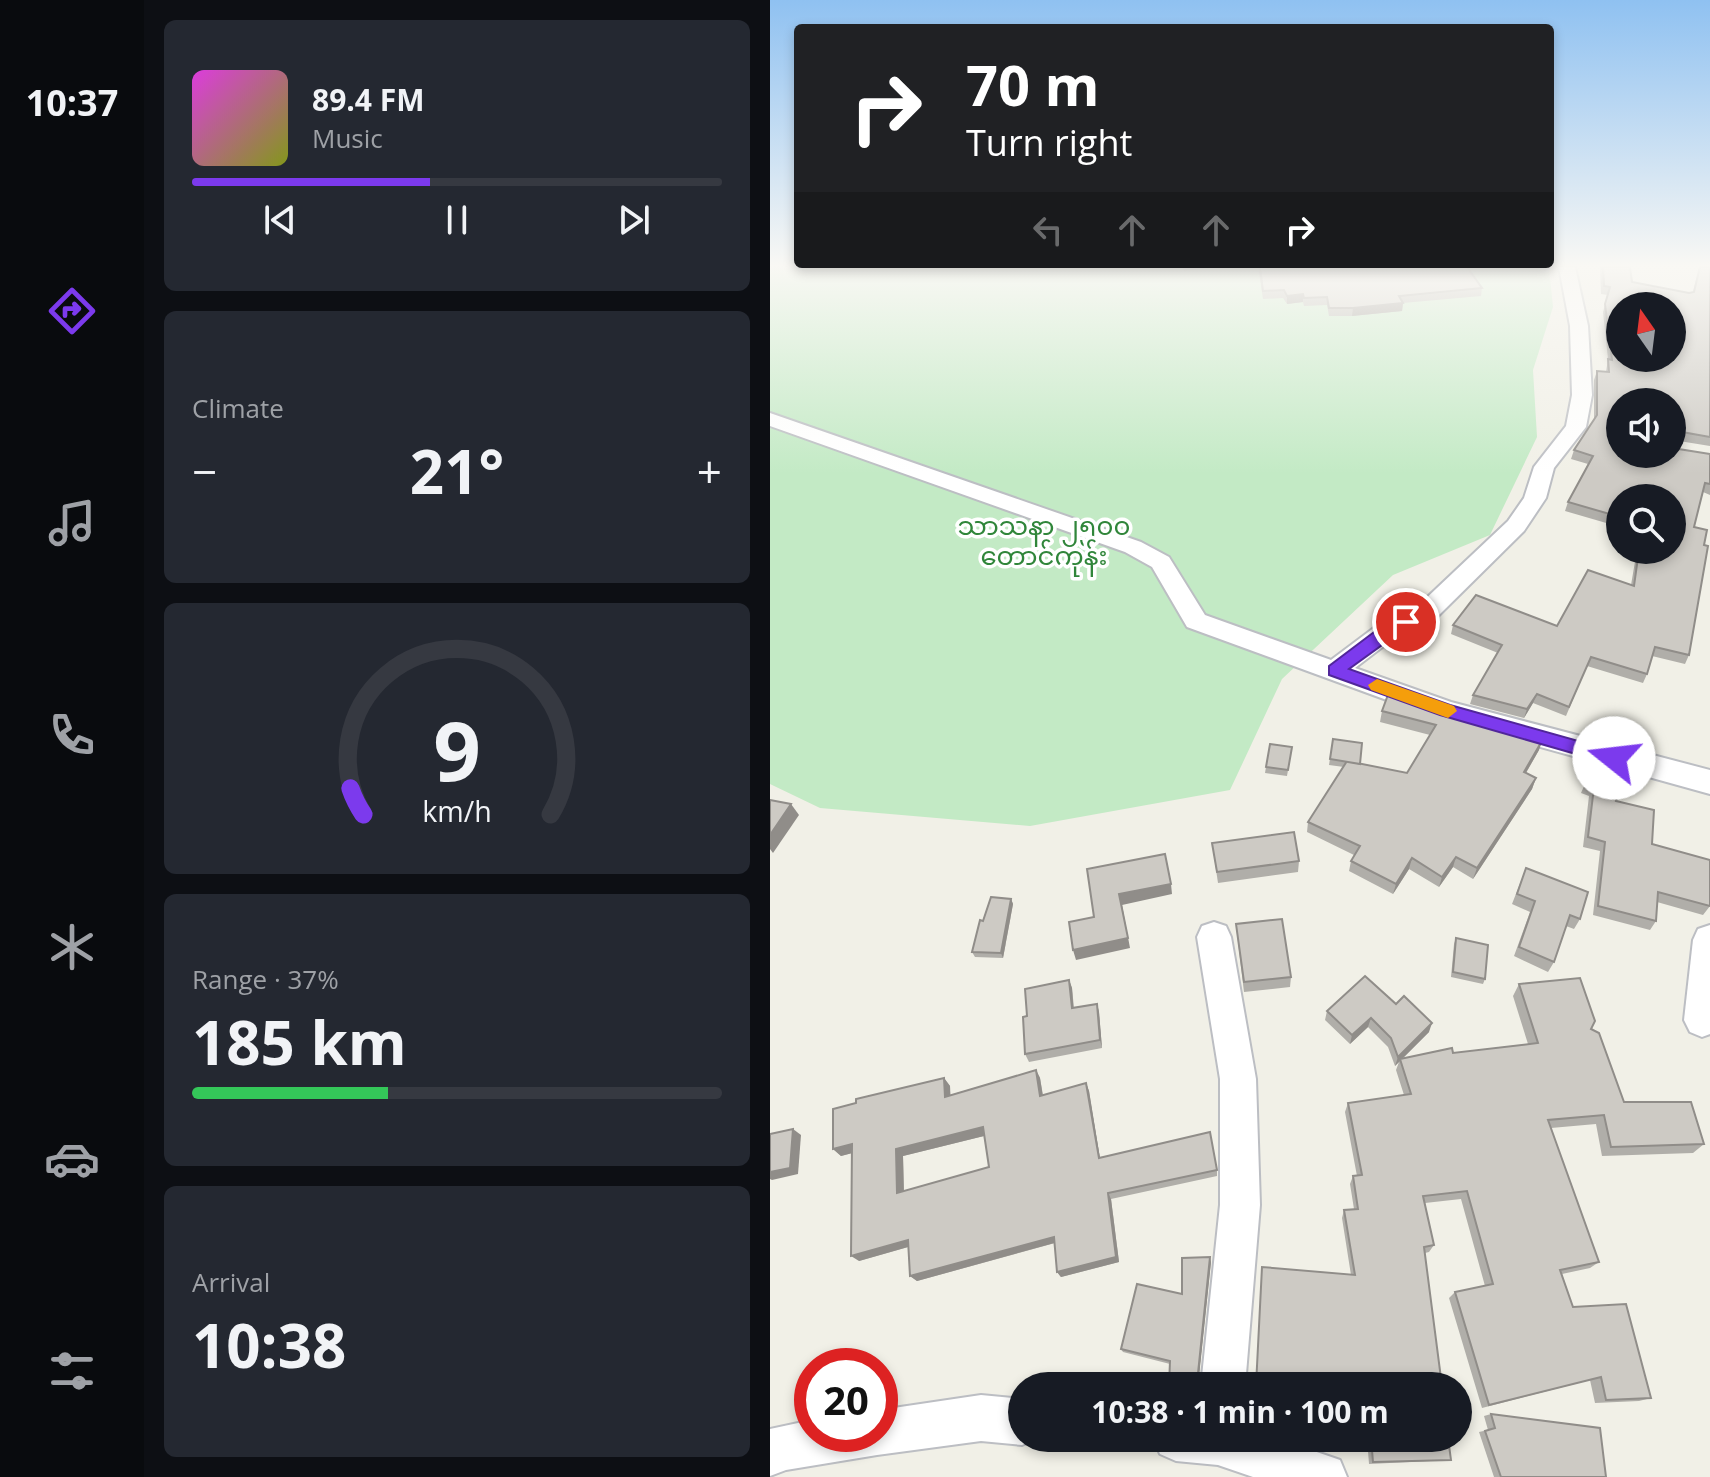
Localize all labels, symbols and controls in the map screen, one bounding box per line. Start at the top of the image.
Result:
text: 70 m [966,46,1100,122]
icon: right [834,56,938,160]
text: 10:37 [26,78,118,127]
text: 89.4 FM [312,79,425,120]
text: Turn right [966,118,1132,167]
text: Music [312,120,383,156]
icon: previous [258,198,302,242]
icon: pause [435,198,479,242]
icon: next [612,198,656,242]
icon: left [1026,208,1070,252]
icon: ahead [1110,208,1154,252]
icon: ahead [1194,208,1238,252]
icon: right [1278,208,1322,252]
icon: directions [44,283,100,339]
north arrow [1606,292,1686,372]
map controls [1606,292,1686,564]
button: sound [1606,388,1686,468]
text: Climate [192,390,284,426]
text: 21° [410,430,504,512]
text: − [192,441,217,501]
text: + [697,441,722,501]
button: search [1606,484,1686,564]
icon: music [44,495,100,551]
park label: သာသနာ ၂၅၀၀ တောင်ကုန်း [958,507,1130,577]
pin [1372,588,1440,656]
icon: arrive [1384,600,1428,644]
text: 9 [433,691,481,804]
icon: phone [44,707,100,763]
position arrow [1572,716,1656,800]
text: km/h [422,791,492,830]
icon: climate [44,919,100,975]
text: Range · 37% [192,961,339,997]
text: 185 km [192,1001,407,1083]
icon: car [44,1131,100,1187]
text: Arrival [192,1264,270,1300]
text: 10:38 [192,1304,346,1386]
icon: filters [44,1343,100,1399]
speed limit sign: 20 [794,1348,898,1452]
text: 10:38 · 1 min · 100 m [1091,1391,1389,1432]

